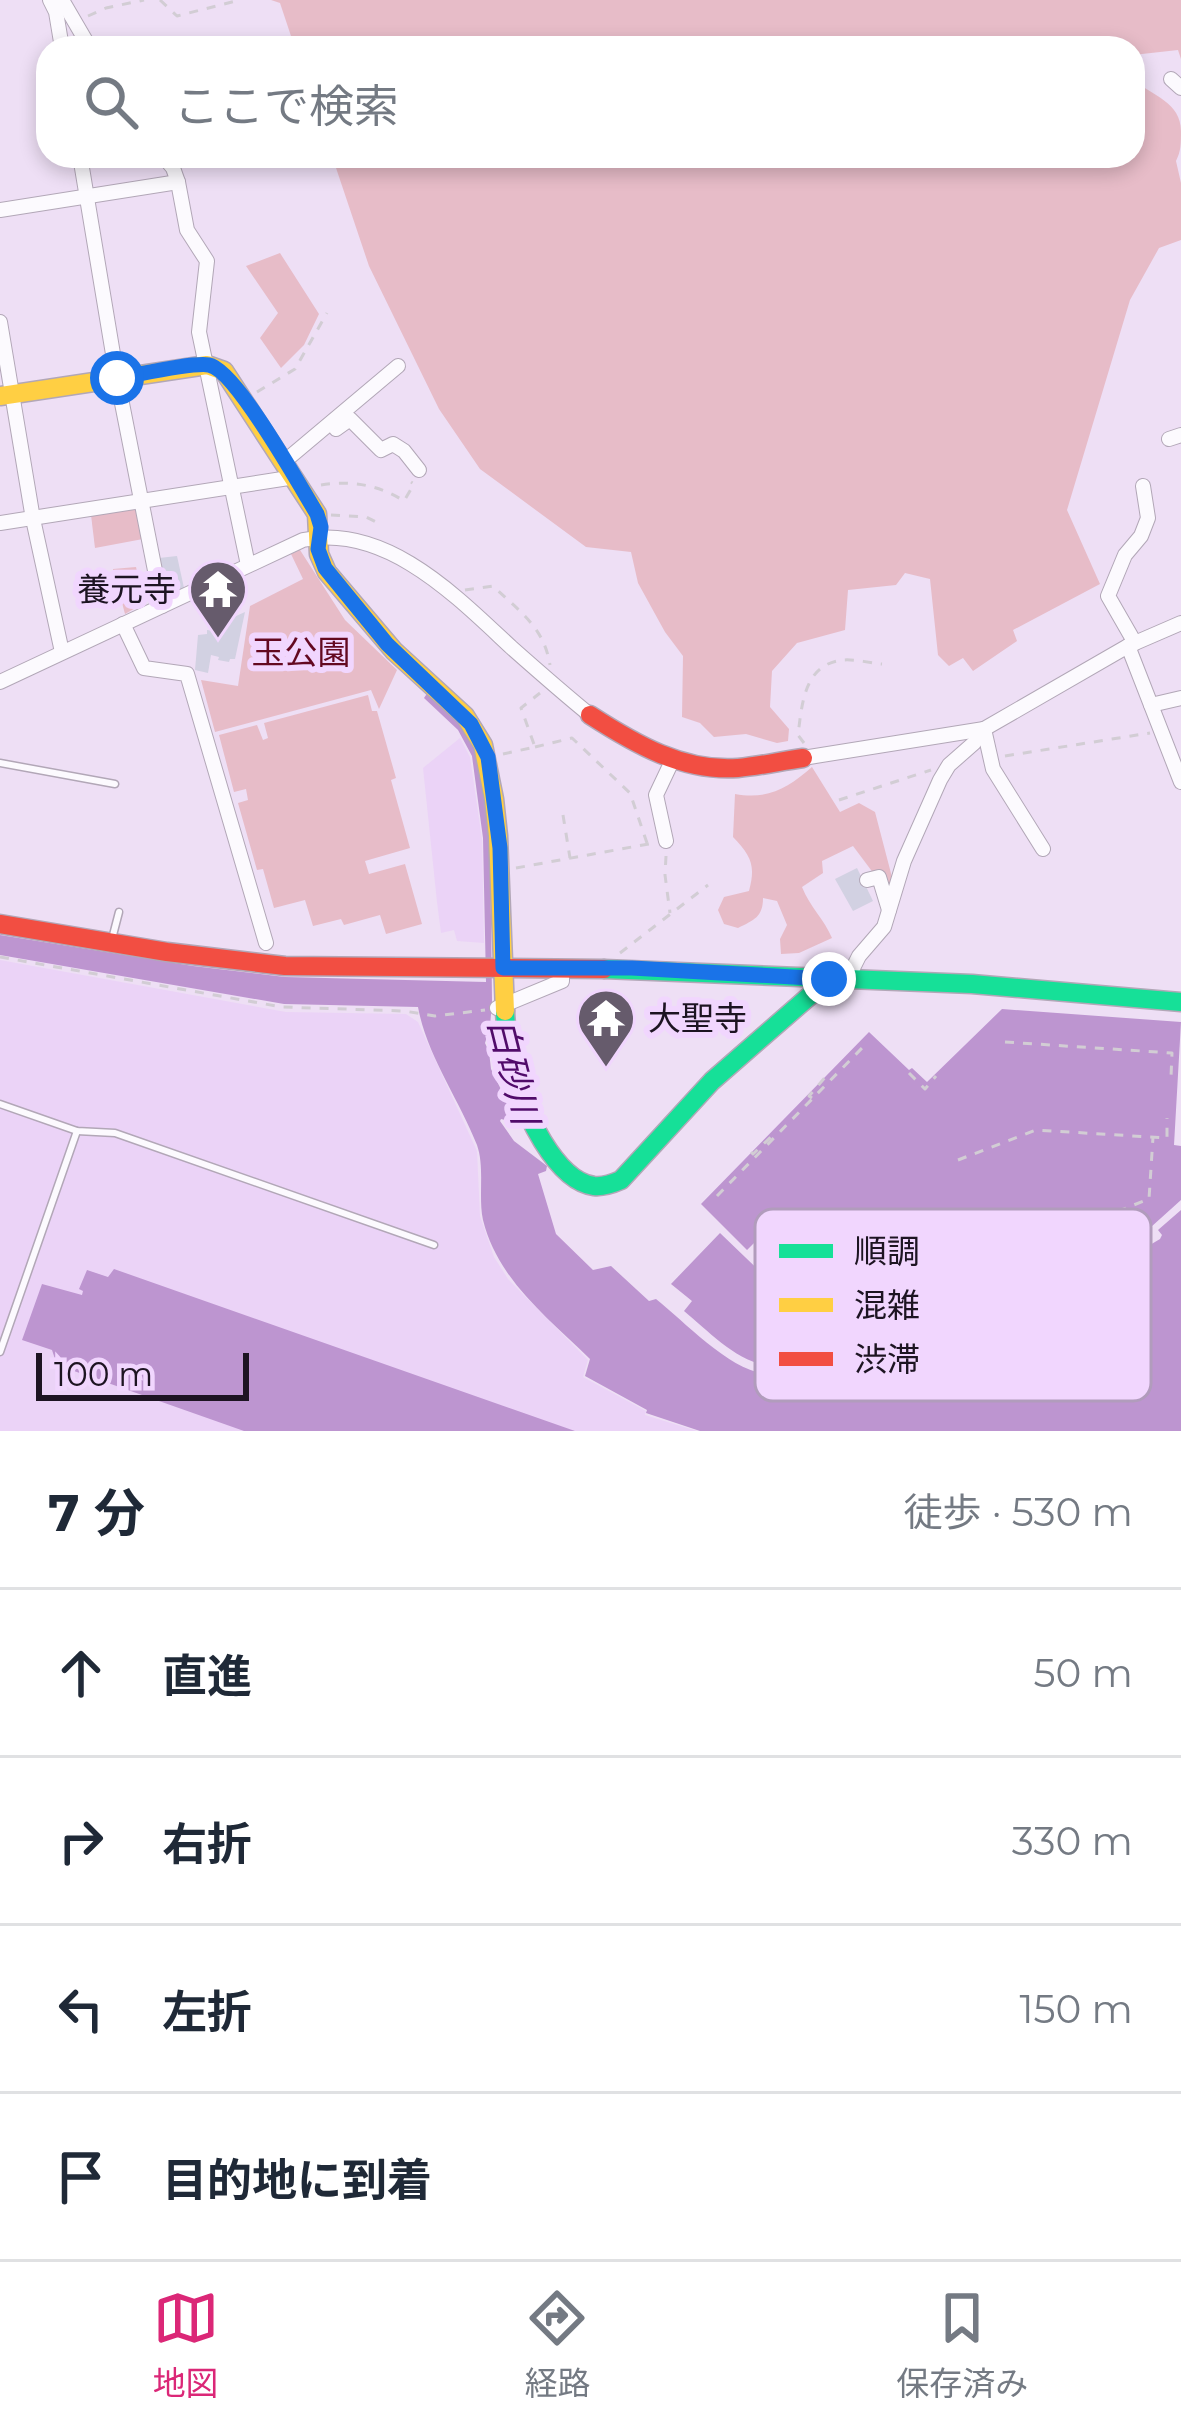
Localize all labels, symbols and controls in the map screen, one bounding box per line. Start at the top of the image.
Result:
search box [36,36,1145,168]
icon: search [78,69,144,135]
text: ここで検索 [174,78,399,133]
route start [90,351,144,405]
temple icon: 養元寺 [187,558,249,640]
place label: 養元寺 [77,569,176,609]
park label: 玉公園 [252,632,351,672]
route end [802,952,856,1006]
temple icon: 大聖寺 [575,987,637,1069]
place label: 大聖寺 [648,998,747,1038]
water label: 白砂川 [480,1013,549,1133]
legend [755,1209,1151,1401]
text: 順調 [854,1231,920,1271]
text: 混雑 [854,1285,920,1325]
text: 渋滞 [854,1339,920,1379]
scale bar [36,1347,249,1400]
text: 100 m [54,1354,153,1394]
text: 7 分 [48,1482,145,1544]
text: 徒歩 · 530 m [903,1488,1133,1536]
icon: ahead [48,1640,114,1706]
text: 直進 [162,1648,252,1703]
text: 50 m [1034,1649,1133,1697]
icon: right [48,1808,114,1874]
text: 右折 [162,1816,252,1871]
text: 330 m [1012,1817,1133,1865]
icon: left [48,1976,114,2042]
text: 左折 [162,1984,252,2039]
text: 150 m [1019,1985,1133,2033]
icon: arrive [48,2144,114,2210]
text: 目的地に到着 [162,2152,432,2207]
tab: 地図 [153,2285,219,2405]
tab: 経路 [524,2285,590,2405]
tab: 保存済み [896,2285,1028,2405]

